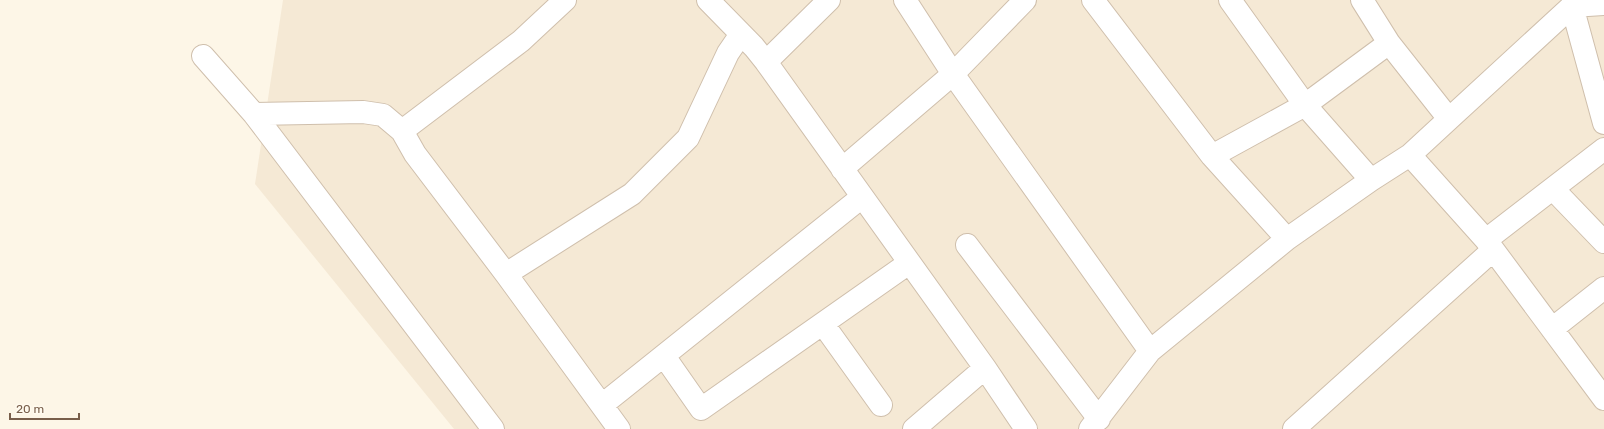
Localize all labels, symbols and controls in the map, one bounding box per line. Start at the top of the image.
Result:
scale bar [10,395,79,421]
text: 20 m [16,402,44,416]

